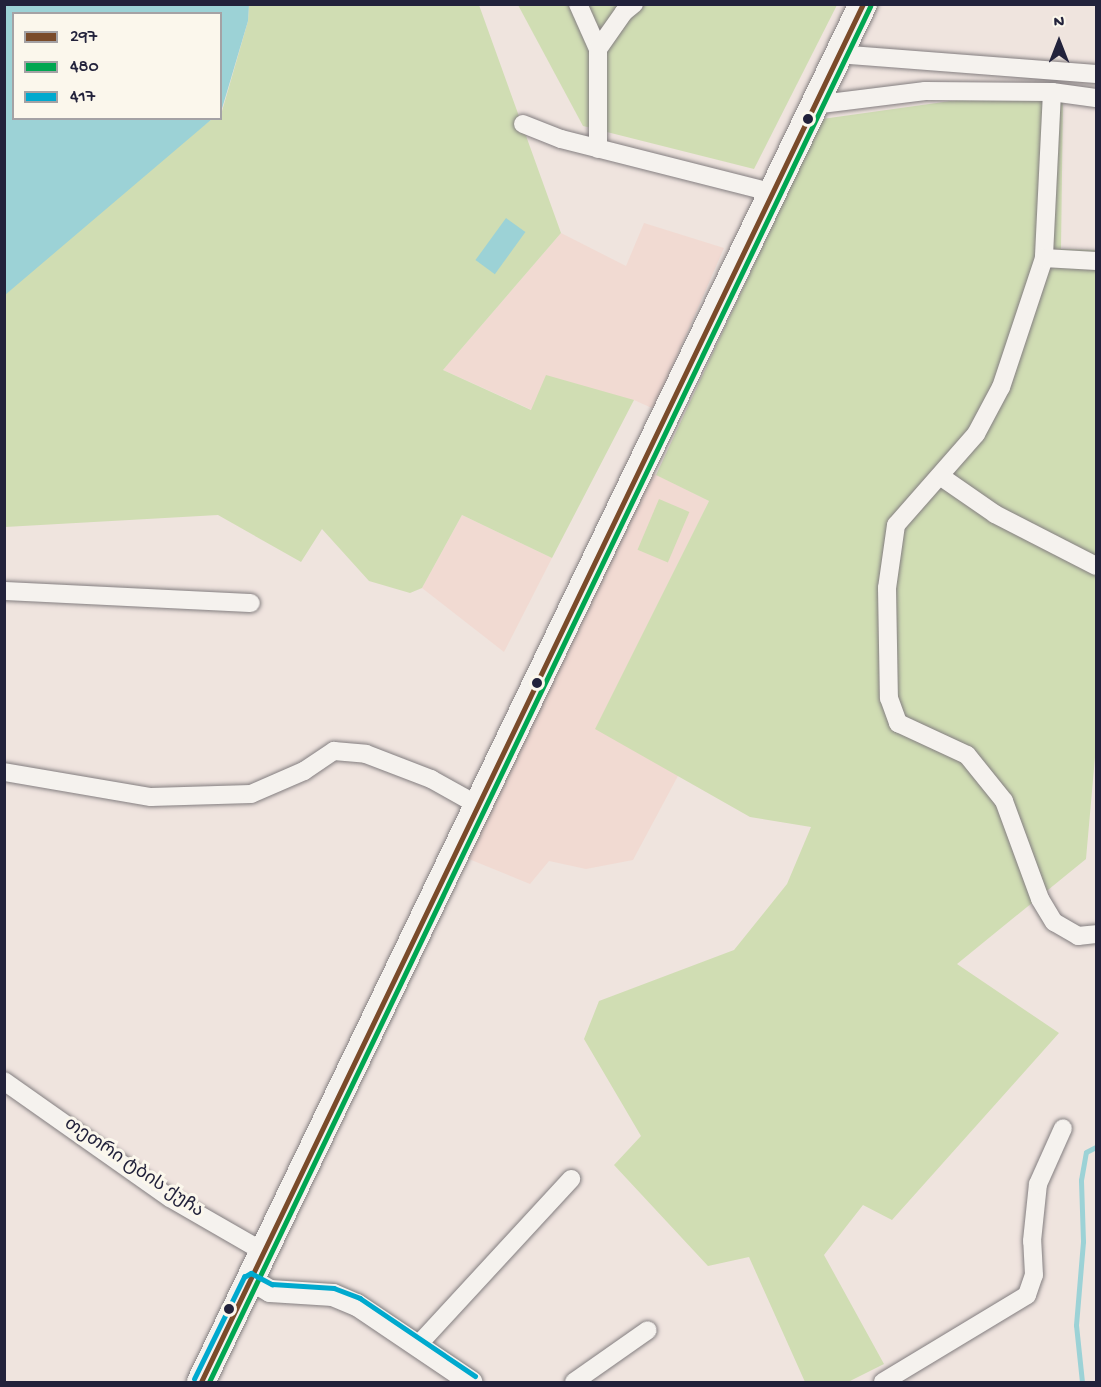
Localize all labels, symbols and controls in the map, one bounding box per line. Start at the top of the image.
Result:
legend [12,12,222,120]
north arrow [1029,12,1089,72]
text: N [1054,14,1064,33]
text: 297 [70,27,97,48]
text: 480 [70,57,99,78]
text: 417 [70,87,95,108]
unlabelled marker [802,113,814,125]
unlabelled marker [531,677,543,689]
street label: თეთრი ტბის ქუჩა [59,1114,207,1224]
unlabelled marker [223,1303,235,1315]

